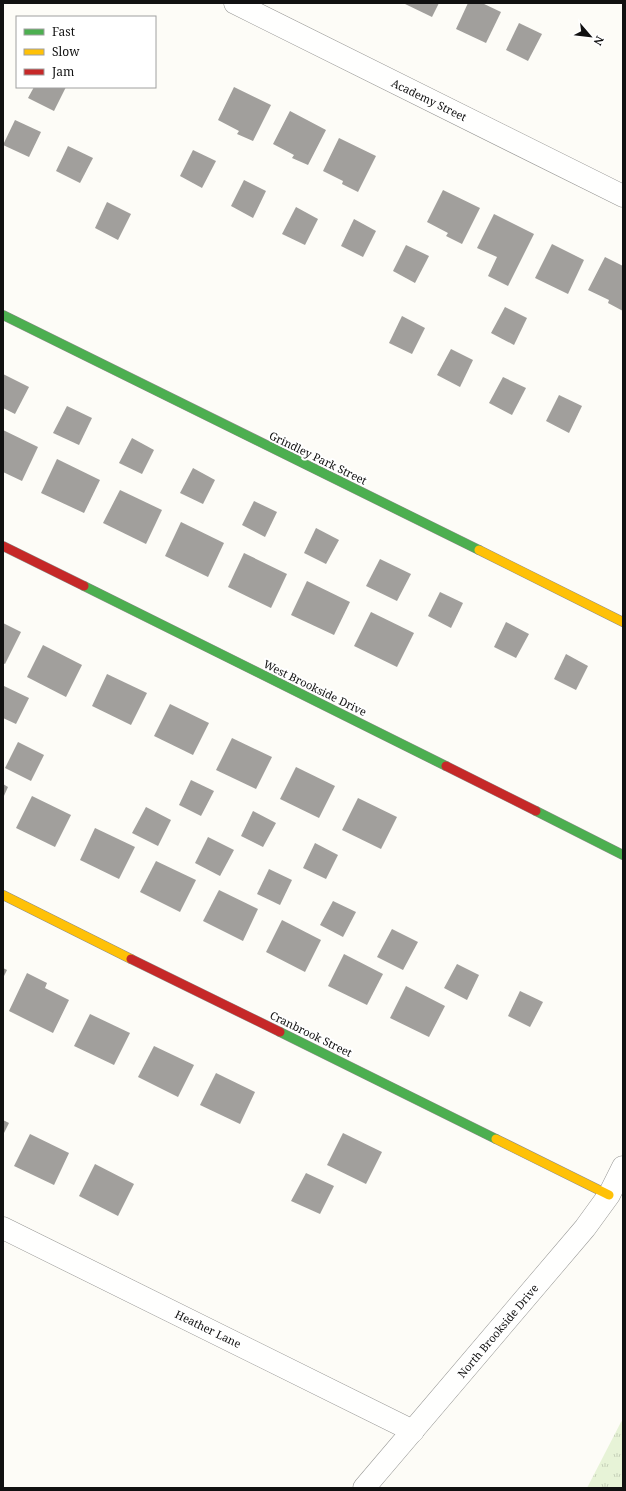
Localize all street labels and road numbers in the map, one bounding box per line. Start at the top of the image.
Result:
street label: Academy Street [389,75,469,124]
street label: Grindley Park Street [267,427,370,488]
street label: West Brookside Drive [261,656,369,719]
street label: Cranbrook Street [268,1007,355,1060]
street label: North Brookside Drive [454,1281,541,1381]
street label: Heather Lane [173,1306,244,1351]

